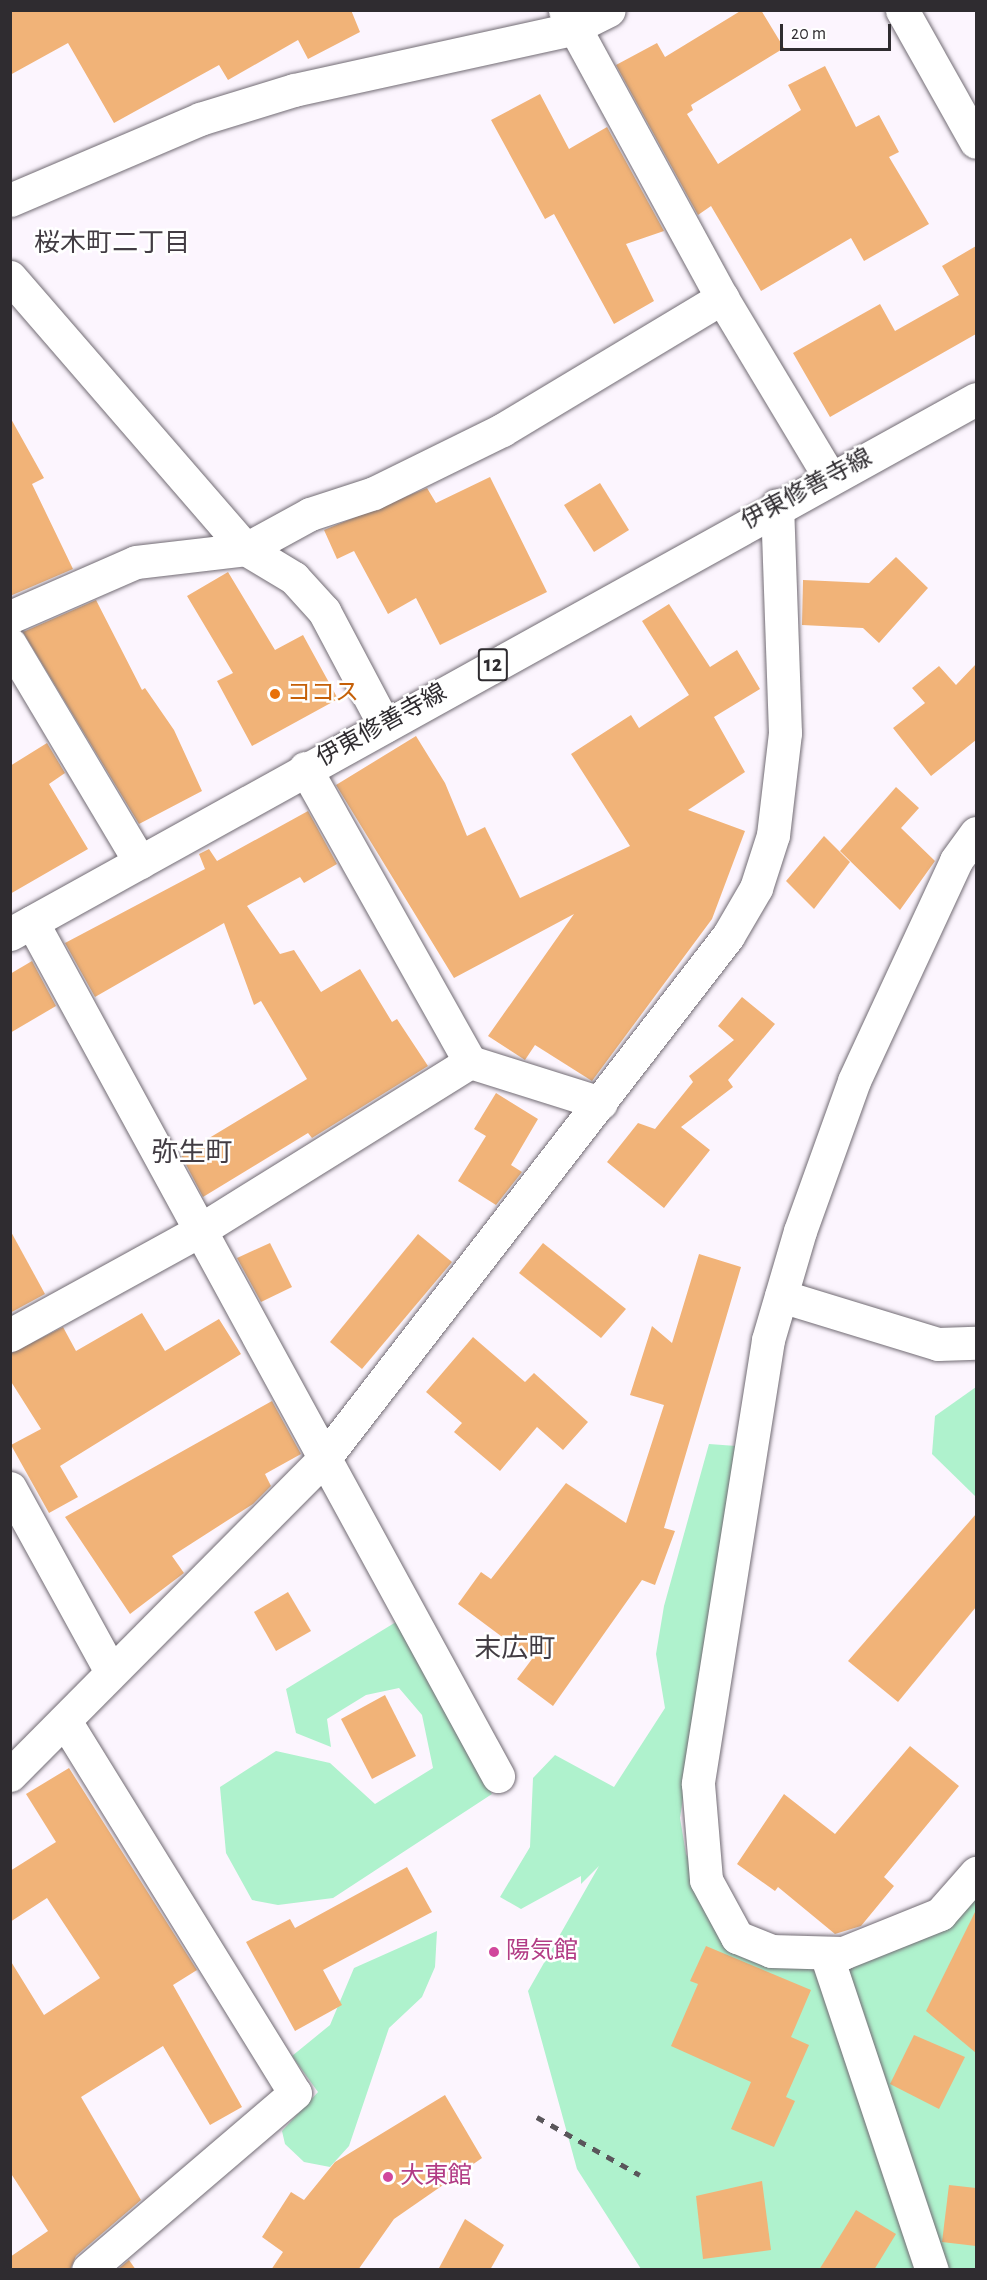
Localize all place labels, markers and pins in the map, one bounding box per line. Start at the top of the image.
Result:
place label: ココス [287,680,359,708]
marker: ココス [268,687,282,701]
place label: 陽気館 [506,1938,578,1966]
marker: 陽気館 [487,1945,501,1959]
place label: 大東館 [400,2163,472,2191]
marker: 大東館 [381,2170,395,2184]

